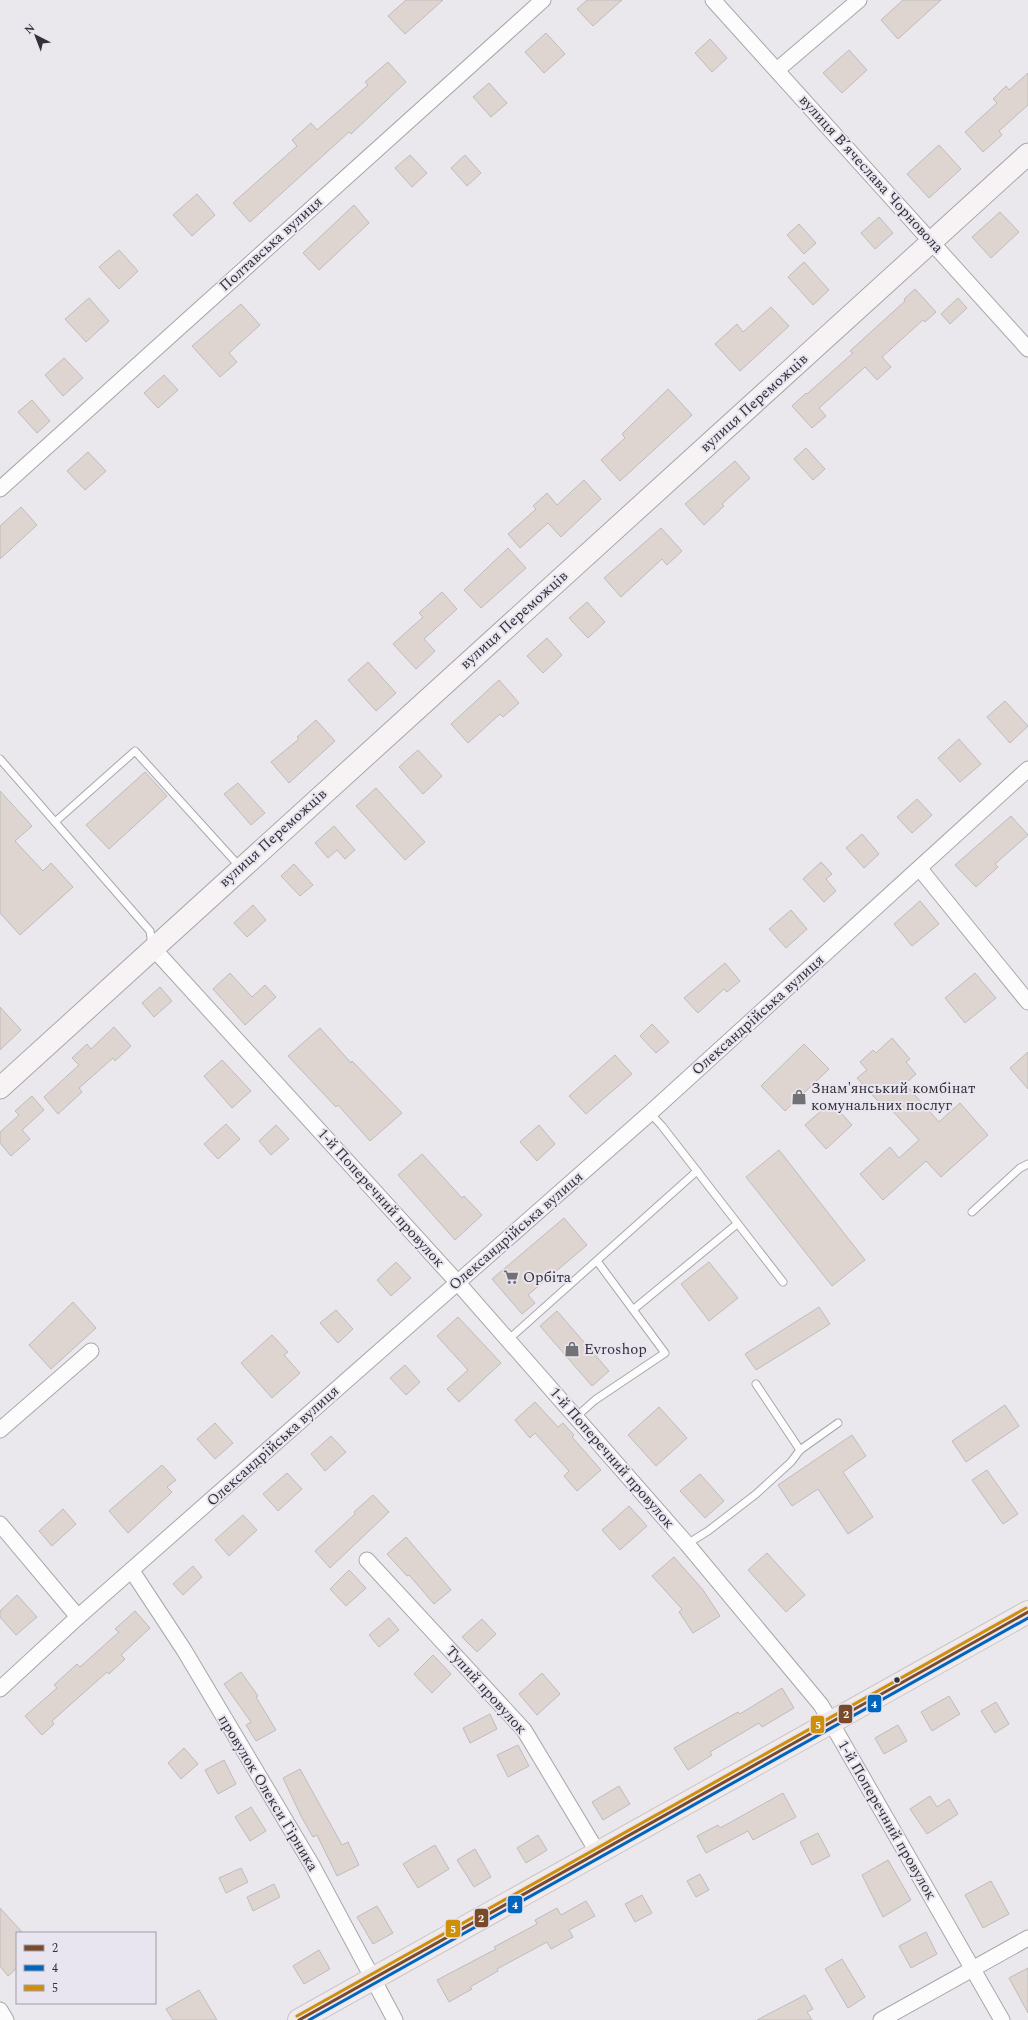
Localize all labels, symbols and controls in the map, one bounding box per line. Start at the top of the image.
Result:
north arrow [16,16,56,56]
text: N [21,20,39,38]
street label: вулиця Вʼячеслава Чорновола [793,90,949,259]
street label: Полтавська вулиця [214,191,328,297]
street label: вулиця Переможців [695,348,814,458]
street label: вулиця Переможців [455,565,574,675]
street label: вулиця Переможців [214,783,333,893]
street label: Олександрійська вулиця [687,949,829,1081]
place label: Знам'янський комбінат комунальних послуг [811,1077,975,1117]
shop icon: Знам'янський комбінат комунальних послуг [790,1088,808,1106]
street label: 1-й Поперечний провулок [312,1123,450,1273]
street label: Олександрійська вулиця [444,1166,588,1296]
place label: Орбіта [523,1266,572,1289]
supermarket icon: Орбіта [502,1268,520,1286]
place label: Evroshop [584,1338,647,1361]
shop icon: Evroshop [563,1340,581,1358]
street label: Олександрійська вулиця [202,1380,344,1512]
street label: 1-й Поперечний провулок [544,1382,680,1534]
street label: Тупий провулок [440,1640,532,1740]
unlabelled marker [892,1675,902,1685]
line badge: 4 [867,1694,882,1713]
text: 4 [871,1696,878,1713]
line badge: 2 [838,1704,853,1724]
text: 2 [843,1706,849,1723]
street label: провулок Олекси Гірника [212,1710,324,1876]
line badge: 5 [810,1715,825,1734]
text: 5 [815,1717,821,1734]
street label: 1-й Поперечний провулок [832,1736,942,1904]
line badge: 4 [507,1895,523,1914]
text: 4 [512,1897,519,1914]
line badge: 2 [474,1908,489,1928]
text: 2 [478,1910,484,1927]
line badge: 5 [445,1919,461,1938]
text: 5 [450,1921,456,1938]
legend [16,1932,156,2004]
text: 2 [52,1939,58,1958]
text: 4 [52,1959,58,1978]
text: 5 [52,1979,58,1998]

